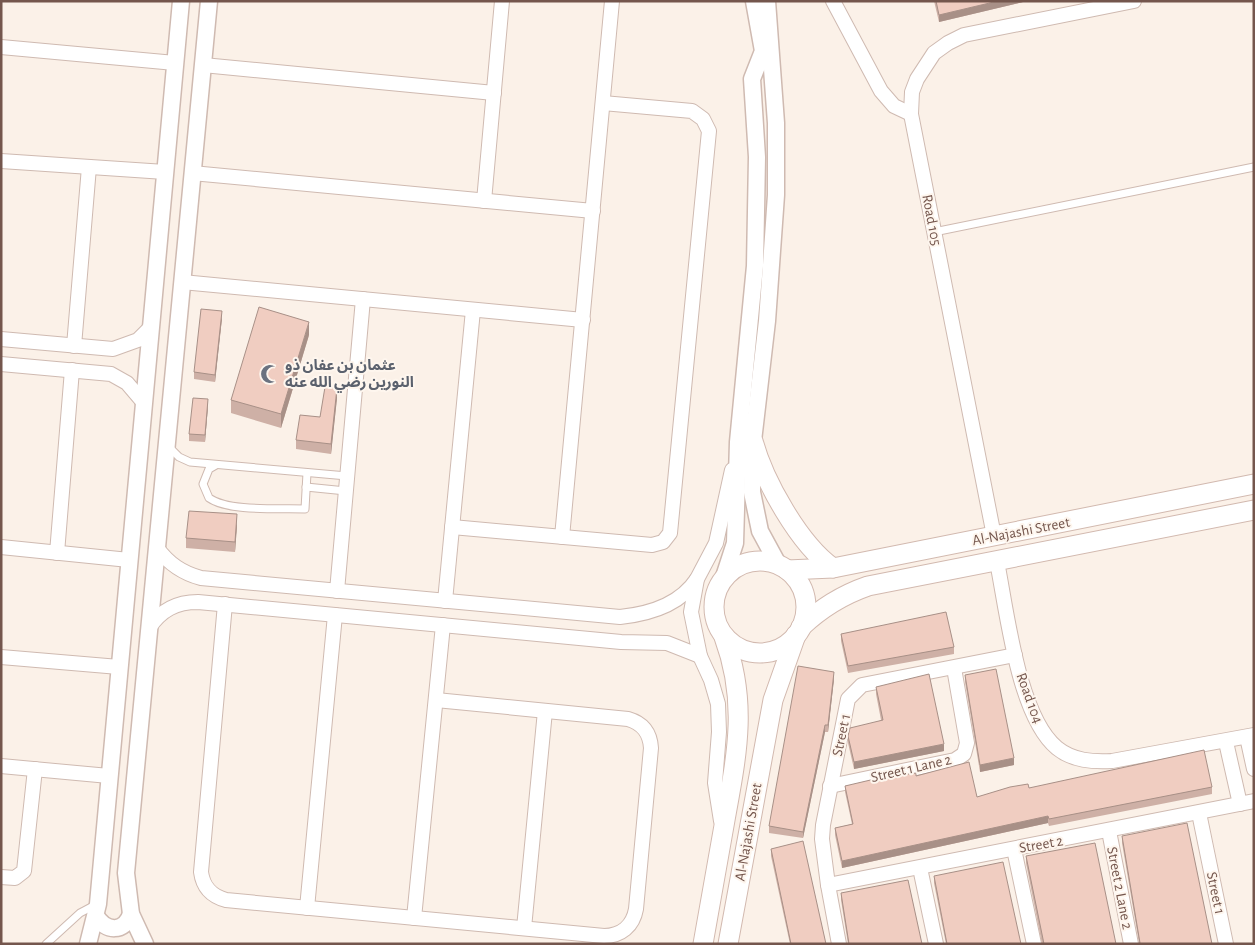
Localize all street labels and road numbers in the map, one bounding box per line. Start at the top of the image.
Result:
street label: Road 105 [919,193,944,247]
street label: Al-Najashi Street [971,515,1071,548]
street label: Road 104 [1013,671,1046,725]
street label: Street 1 [830,713,853,758]
street label: Street 1 Lane 2 [869,752,953,785]
street label: Al-Najashi Street [733,782,765,882]
street label: Street 2 [1018,833,1065,856]
street label: Street 2 Lane 2 [1104,845,1135,931]
street label: Street 1 [1204,871,1227,916]

